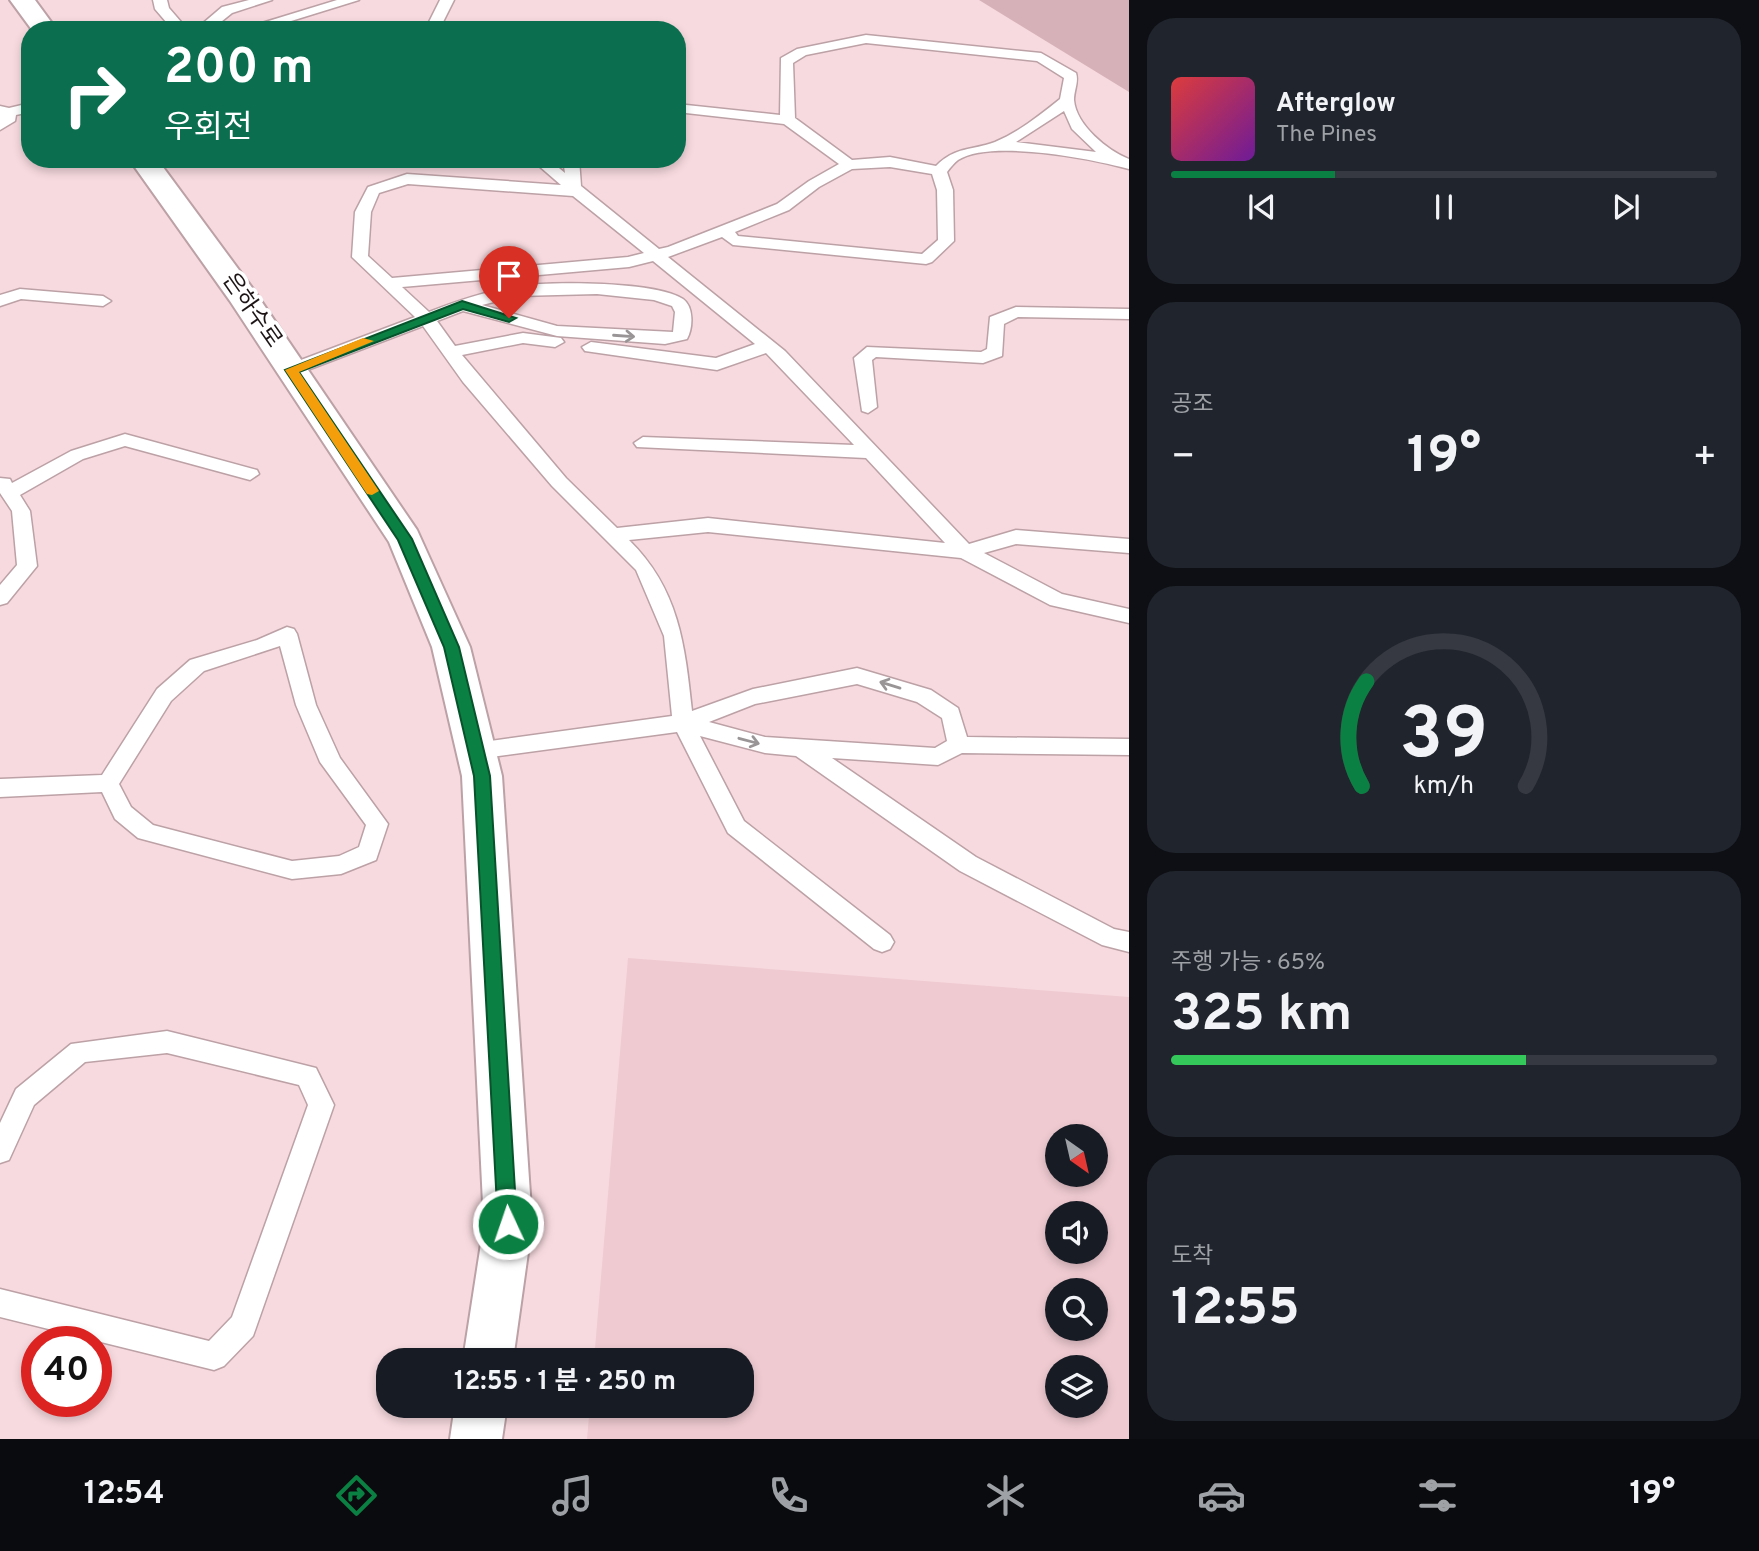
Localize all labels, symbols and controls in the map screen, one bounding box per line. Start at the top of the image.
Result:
text: 200 m [164,39,314,101]
icon: right [49,49,140,140]
text: Afterglow [1276,88,1396,121]
text: 우회전 [164,109,252,149]
text: The Pines [1276,121,1377,150]
icon: previous [1243,188,1281,226]
icon: pause [1425,188,1463,226]
icon: next [1607,188,1645,226]
pin [479,246,539,318]
icon: arrive [490,257,528,295]
street label: 은하수로 [215,268,287,354]
one-way arrow [613,330,635,343]
text: 공조 [1171,391,1213,420]
text: 19° [1407,425,1481,491]
text: − [1171,434,1196,483]
text: + [1692,434,1717,483]
one-way arrow [879,678,901,691]
text: 39 [1400,692,1488,784]
one-way arrow [738,735,760,748]
text: km/h [1414,770,1474,802]
text: 주행 가능 · 65% [1171,949,1325,978]
text: 325 km [1171,983,1352,1049]
north arrow [1045,1124,1108,1186]
map controls [1045,1124,1108,1418]
position arrow [471,1187,545,1261]
button: sound [1045,1201,1108,1264]
text: 도착 [1171,1243,1213,1272]
text: 12:55 [1171,1277,1300,1343]
button: search [1045,1278,1108,1341]
speed limit sign: 40 [21,1326,112,1417]
button: layers [1045,1355,1108,1418]
text: 12:55 · 1 분 · 250 m [454,1366,676,1399]
icon: directions [332,1471,381,1520]
icon: music [548,1471,597,1520]
icon: phone [764,1471,813,1520]
icon: climate [981,1471,1030,1520]
icon: car [1197,1471,1246,1520]
icon: filters [1413,1471,1462,1520]
text: 12:54 [84,1475,165,1515]
text: 19° [1630,1475,1675,1515]

